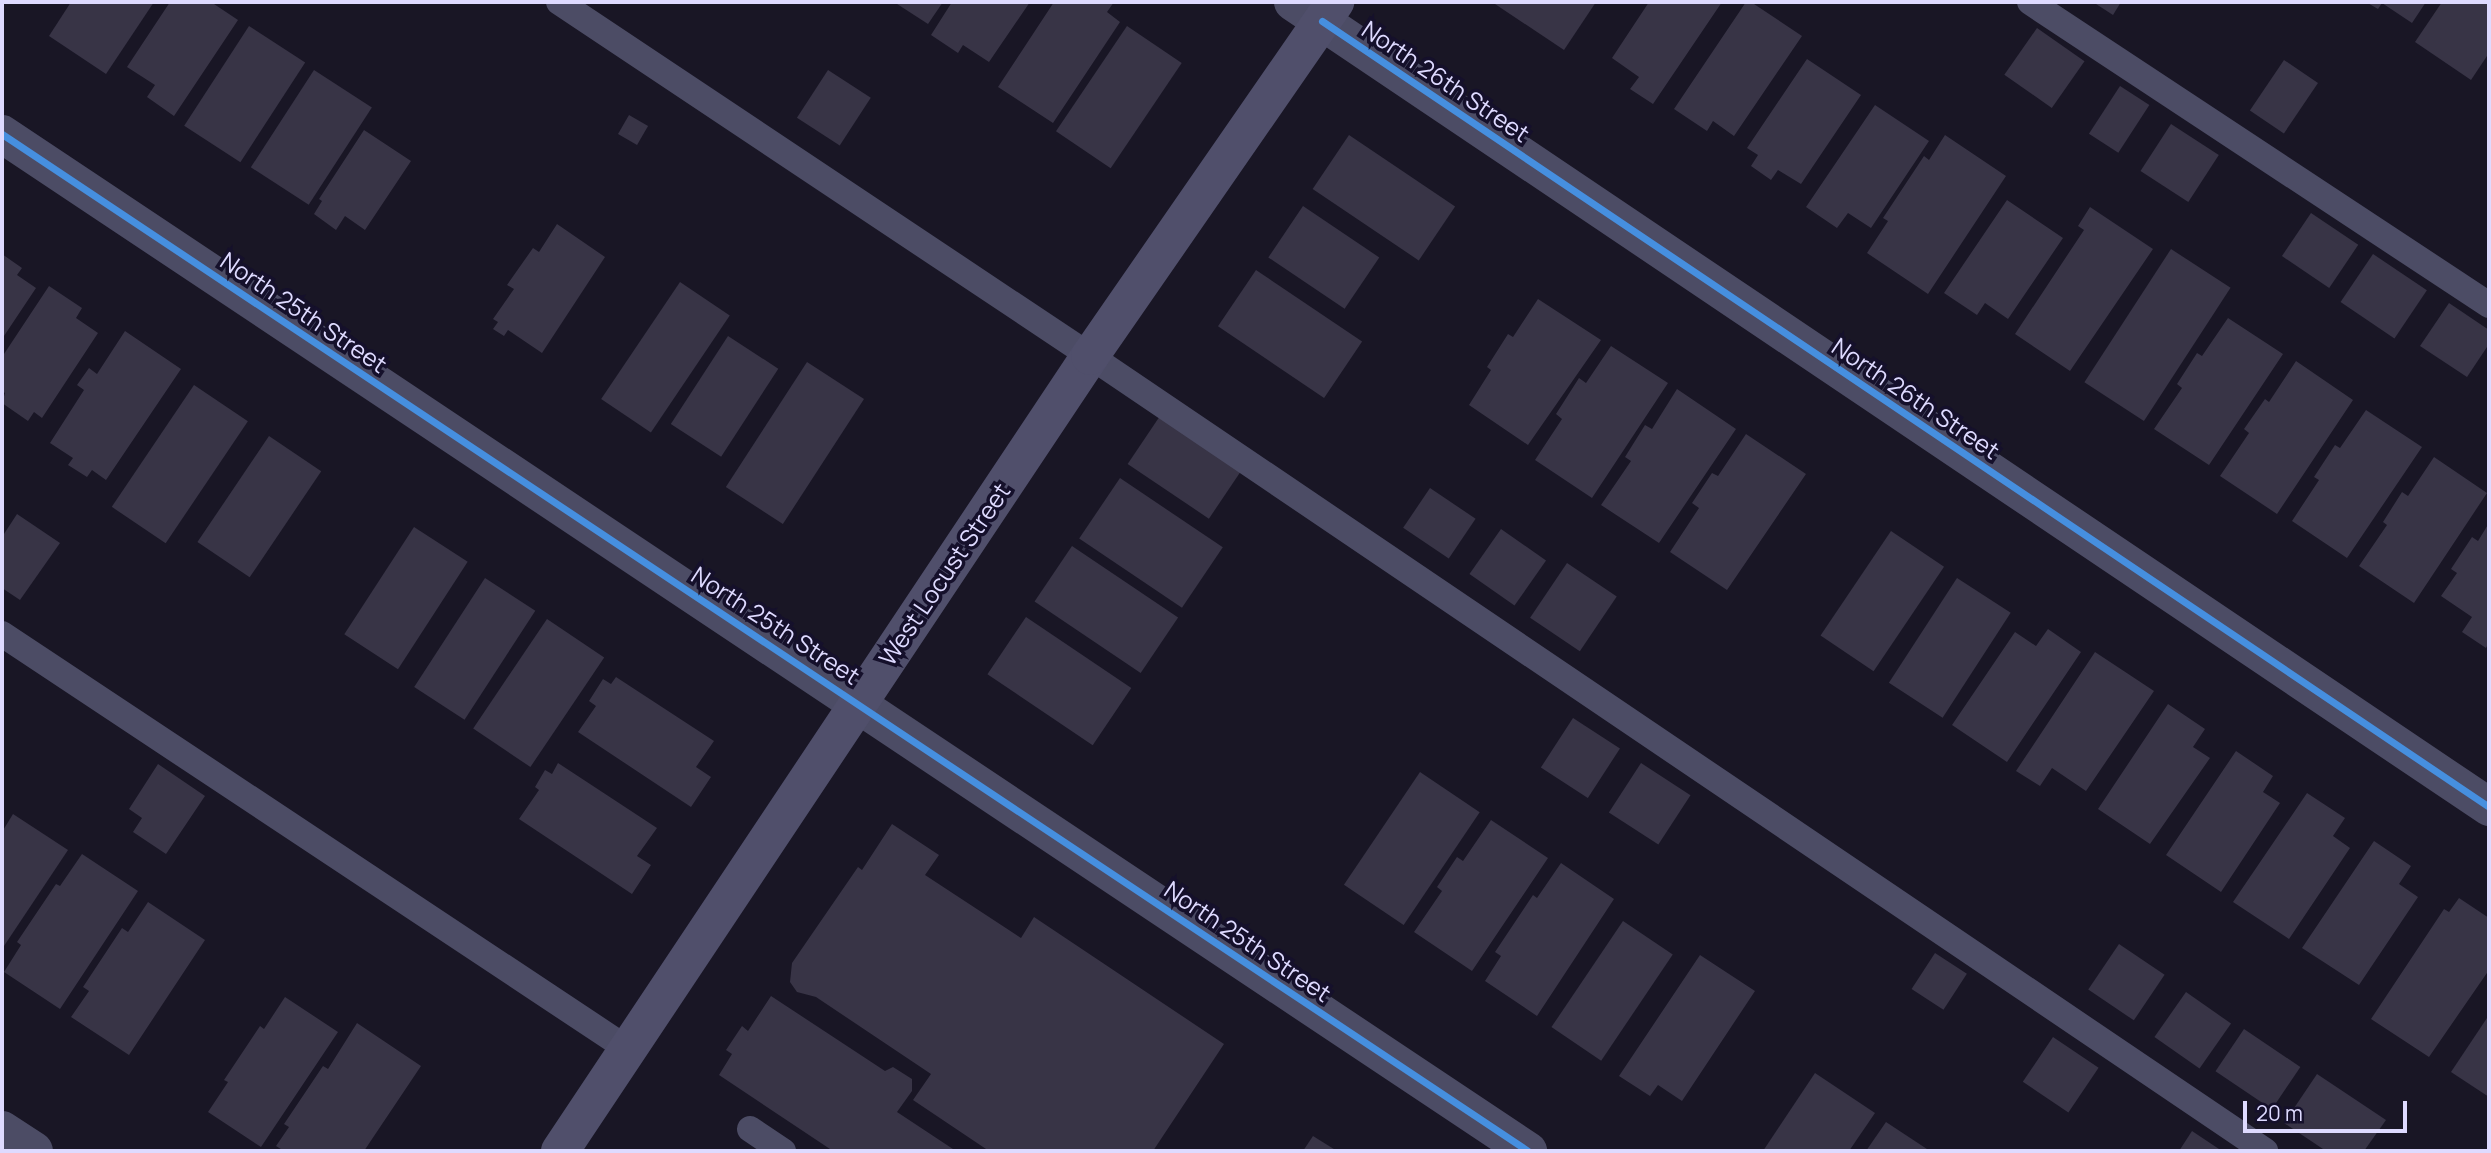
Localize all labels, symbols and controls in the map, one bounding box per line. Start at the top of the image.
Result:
street label: North 26th Street [1357,14,1535,148]
street label: North 25th Street [215,246,393,378]
street label: North 26th Street [1827,331,2005,465]
street label: West Locust Street [872,477,1016,671]
street label: North 25th Street [687,560,865,690]
street label: North 25th Street [1159,875,1337,1007]
scale bar [2246,1086,2410,1130]
text: 20 m [2256,1099,2303,1127]

